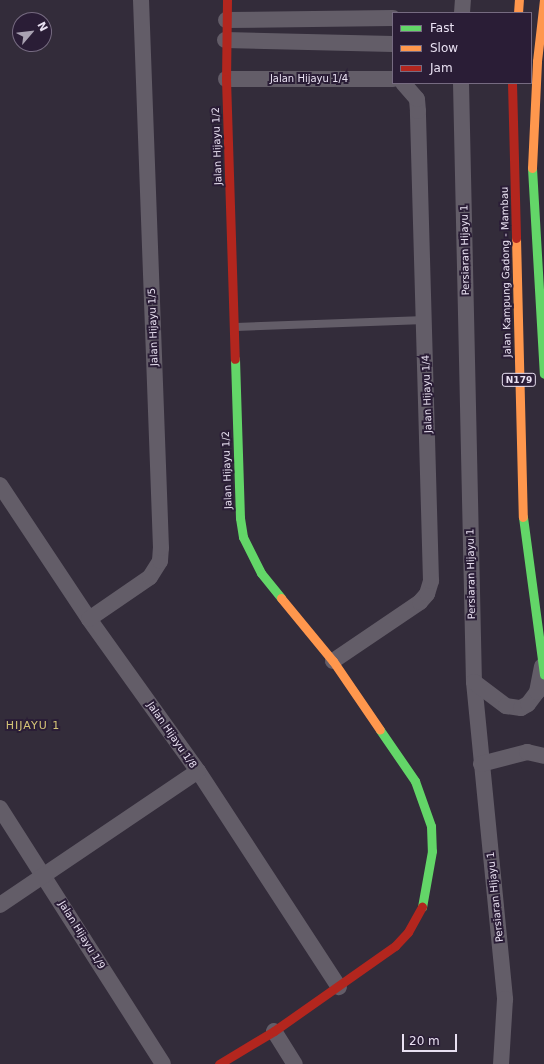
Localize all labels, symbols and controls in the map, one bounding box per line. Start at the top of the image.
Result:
north arrow [12,12,52,52]
legend [392,12,532,84]
text: N [34,19,50,34]
text: Fast [430,21,454,35]
text: Slow [430,41,458,55]
text: Jam [430,61,453,75]
street label: Jalan Hijayu 1/4 [270,73,348,85]
street label: Jalan Hijayu 1/2 [210,107,224,185]
street label: Jalan Kampung Gadong - Mambau [499,187,513,357]
street label: Persiaran Hijayu 1 [458,204,472,296]
street label: Jalan Hijayu 1/5 [146,288,160,366]
street label: Jalan Hijayu 1/4 [420,355,434,433]
road number: N179 [501,373,537,387]
street label: Jalan Hijayu 1/2 [220,431,234,509]
street label: Persiaran Hijayu 1 [464,528,478,620]
street label: Jalan Hijayu 1/8 [145,700,199,770]
district label: HIJAYU 1 [6,719,60,733]
street label: Persiaran Hijayu 1 [484,851,506,943]
street label: Jalan Hijayu 1/9 [56,899,108,971]
scale bar [404,1026,459,1052]
text: 20 m [409,1034,440,1048]

